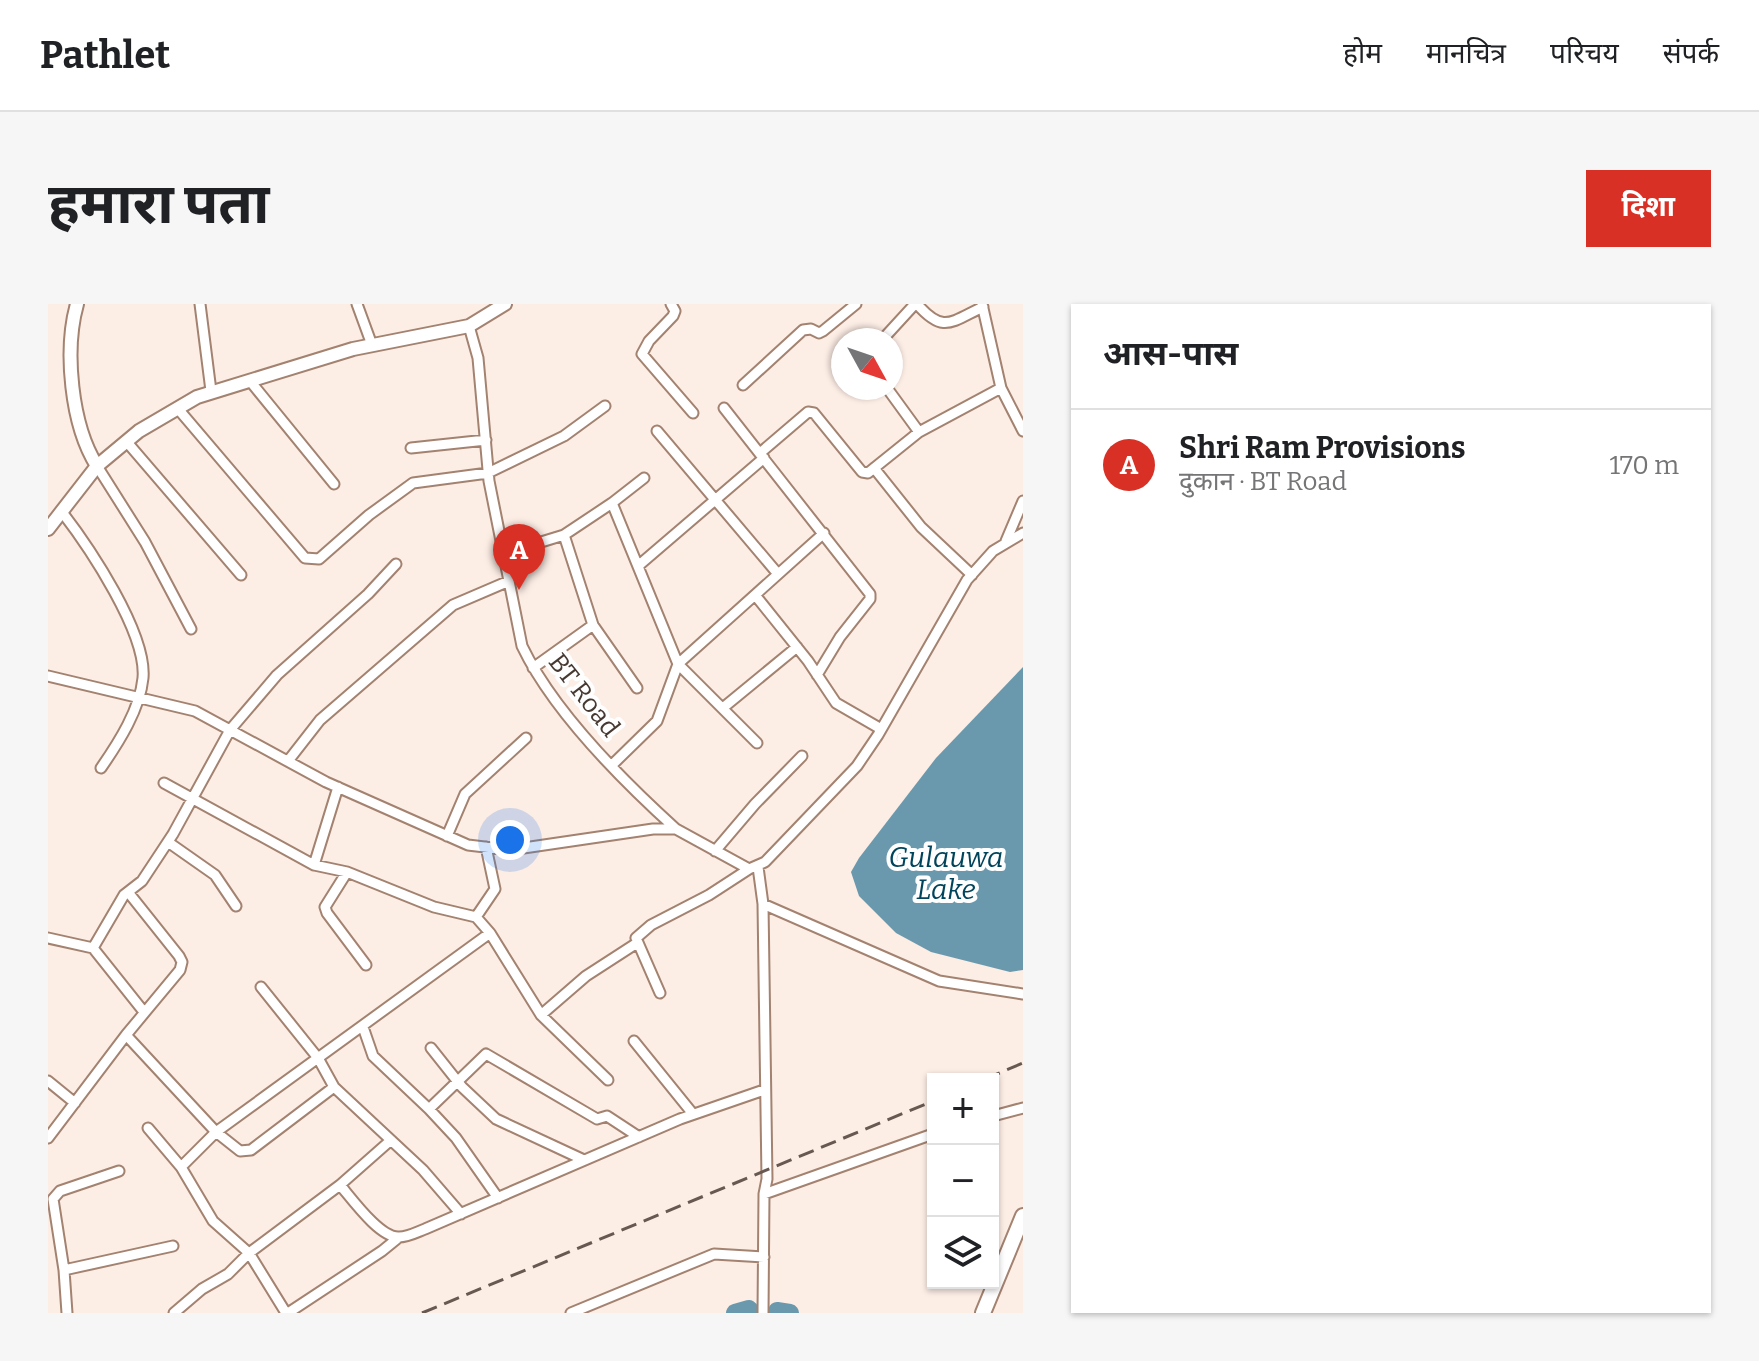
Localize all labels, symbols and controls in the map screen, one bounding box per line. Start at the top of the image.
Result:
text: Pathlet [40,32,170,78]
text: होम [1343,37,1382,70]
text: मानचित्र [1426,37,1506,70]
text: परिचय [1550,37,1619,70]
text: संपर्क [1663,37,1719,70]
button: दिशा [1586,170,1711,247]
text: हमारा पता [48,171,270,238]
north arrow [831,328,903,400]
text: आस-पास [1103,333,1238,374]
text: Shri Ram Provisions [1179,430,1466,466]
text: A [1120,450,1138,481]
text: 170 m [1609,450,1679,481]
text: दुकान · BT Road [1179,466,1347,497]
pin: A [493,524,545,590]
street label: BT Road [542,647,626,743]
your location [490,820,530,860]
water label: Gulauwa Lake [889,841,1003,906]
map controls [927,1073,999,1289]
button: + [927,1073,999,1145]
button: − [927,1145,999,1217]
button: layers [927,1217,999,1289]

